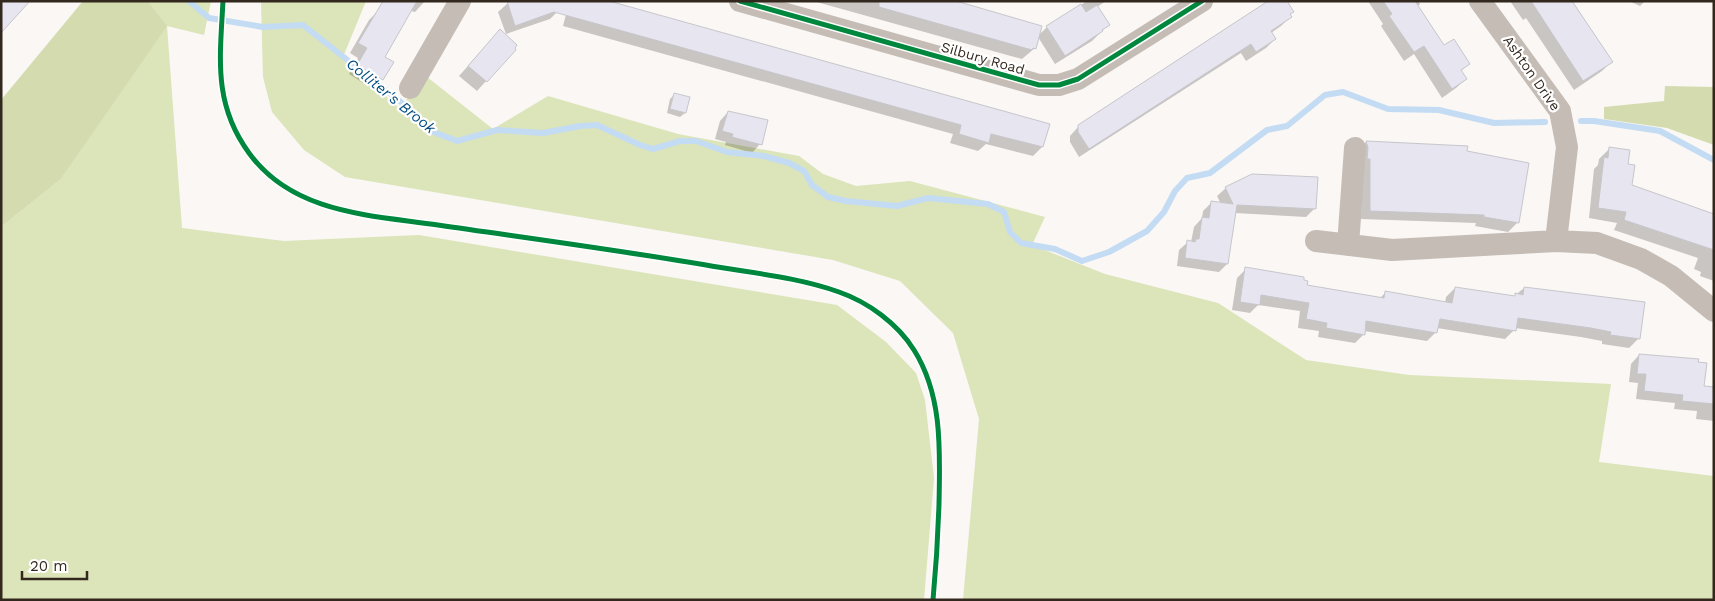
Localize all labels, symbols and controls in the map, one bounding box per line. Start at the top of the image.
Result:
street label: Ashton Drive [1500,33,1564,113]
street label: Silbury Road [940,38,1026,78]
water label: Colliter's Brook [343,55,440,138]
scale bar [22,548,88,580]
text: 20 m [30,557,68,575]

